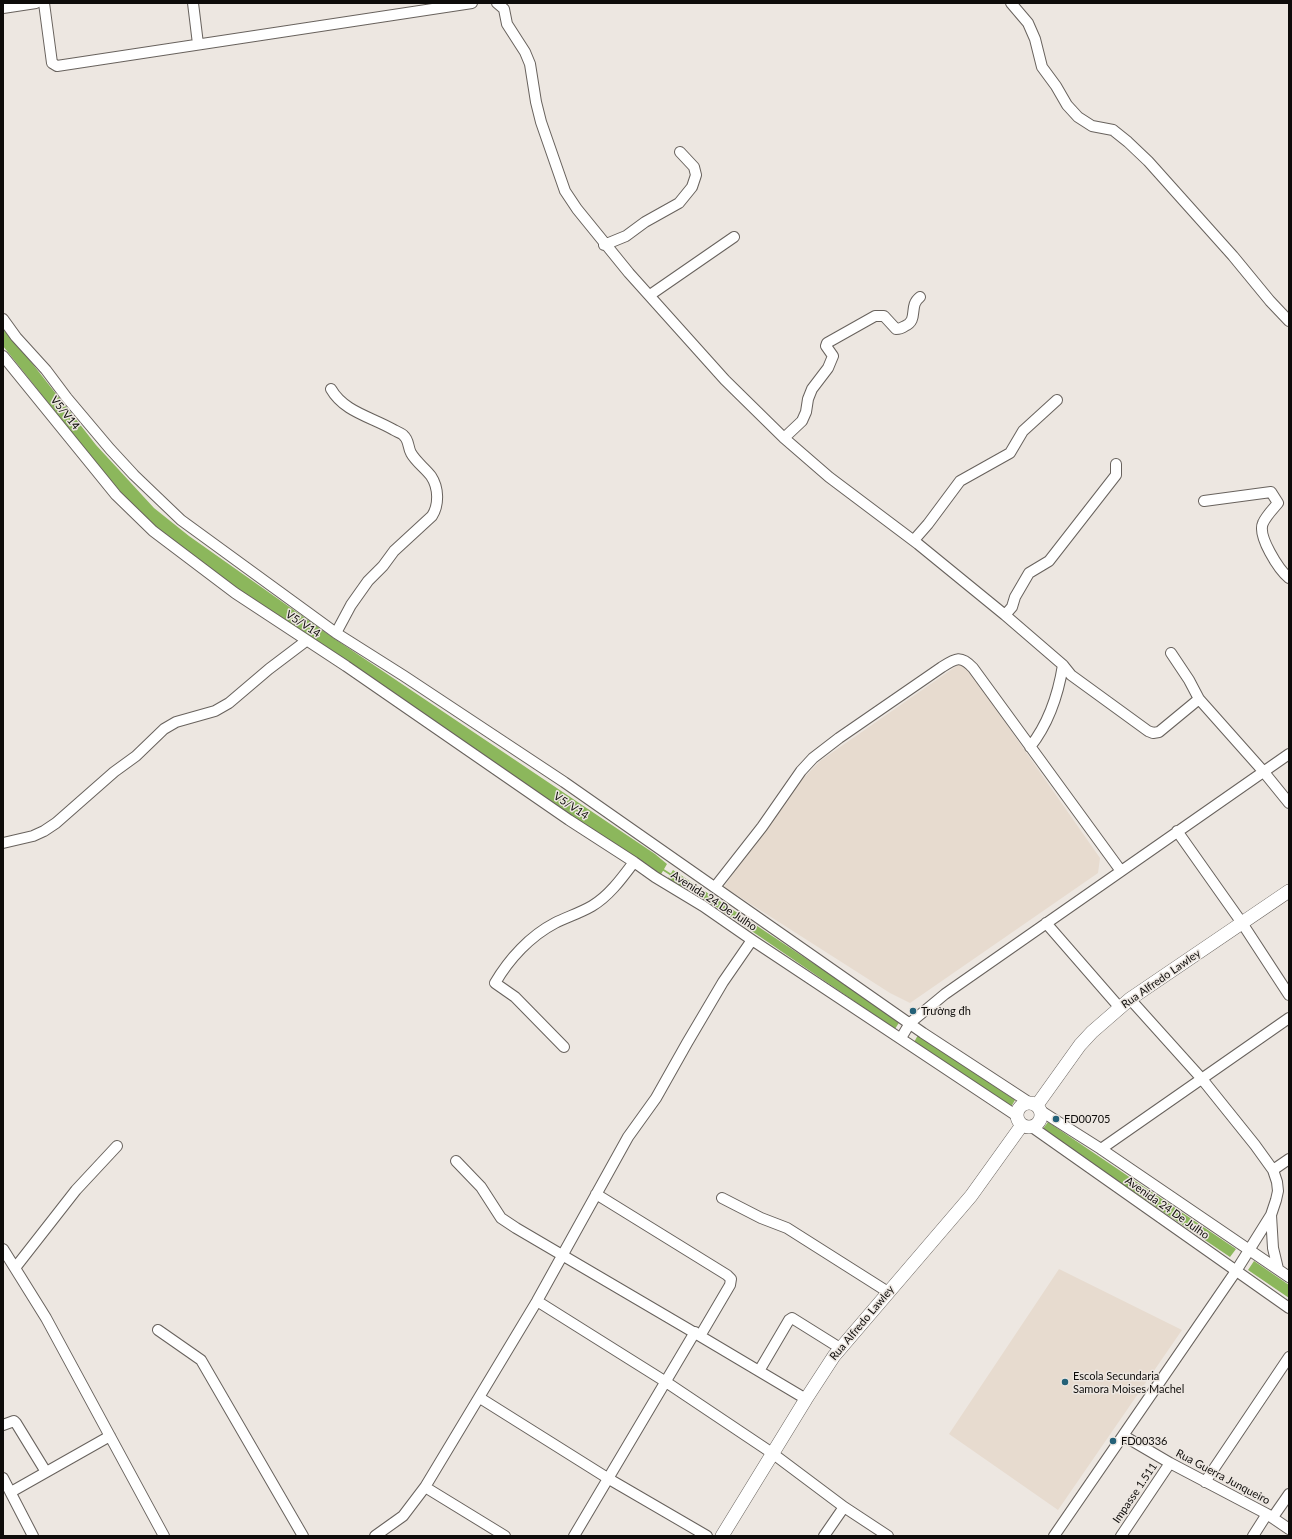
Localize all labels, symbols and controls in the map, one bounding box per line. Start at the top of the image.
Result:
street label: V5/V14 [48,394,82,432]
street label: V5/V14 [283,608,323,640]
street label: V5/V14 [551,790,591,822]
street label: Avenida 24 De Julho [669,868,759,934]
street label: Rua Alfredo Lawley [1119,947,1203,1011]
place label: Trường đh [921,1004,971,1018]
marker: Trường đh [908,1006,918,1016]
place label: FD00705 [1064,1112,1110,1126]
marker: FD00705 [1051,1114,1061,1124]
street label: Avenida 24 De Julho [1122,1174,1212,1242]
street label: Rua Alfredo Lawley [827,1283,897,1363]
place label: Escola Secundaria Samora Moises Machel [1073,1369,1184,1395]
marker: Escola Secundaria Samora Moises Machel [1060,1377,1070,1387]
place label: FD00336 [1121,1434,1167,1448]
marker: FD00336 [1108,1436,1118,1446]
street label: Rua Guerra Junqueiro [1174,1447,1272,1507]
street label: Impasse 1.511 [1110,1460,1160,1526]

